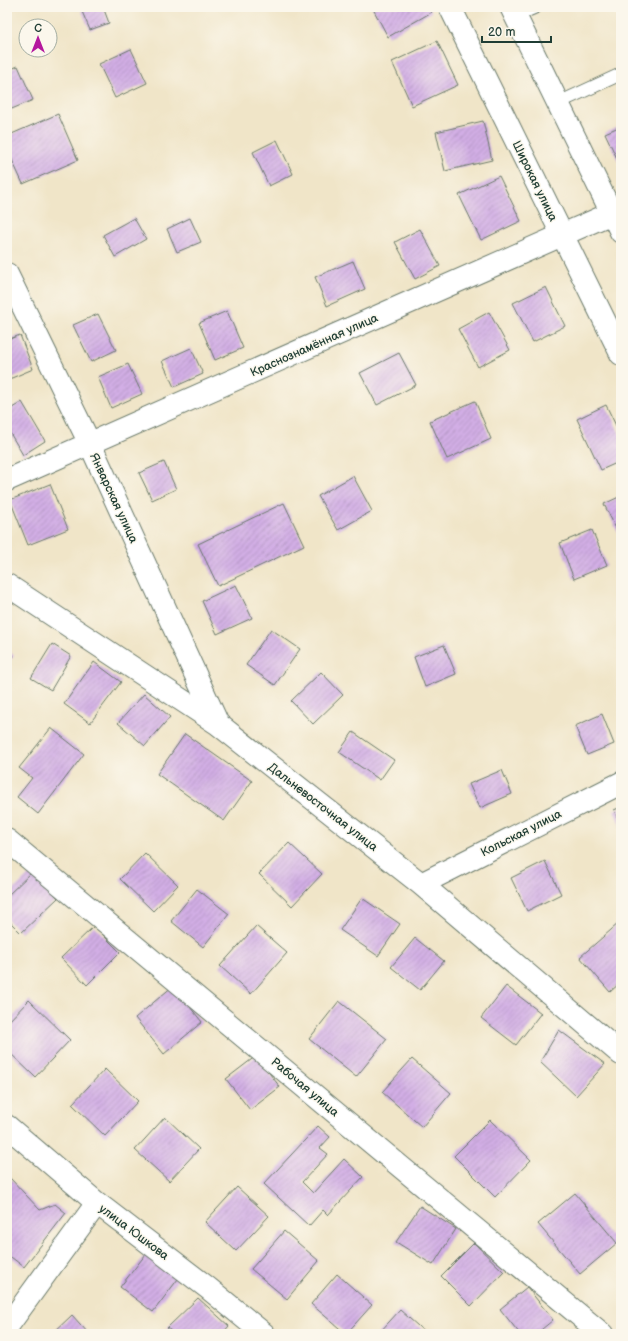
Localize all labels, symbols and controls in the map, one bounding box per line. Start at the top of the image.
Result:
north arrow [18,18,58,58]
scale bar [482,18,551,44]
text: С [34,22,42,35]
text: 20 m [488,25,515,40]
street label: Широкая улица [509,139,561,224]
street label: Краснознамённая улица [248,310,380,380]
street label: Январская улица [86,451,141,546]
street label: Дальневосточная улица [265,760,381,855]
street label: Кольская улица [478,807,564,860]
street label: Рабочая улица [268,1055,342,1120]
street label: улица Юшкова [96,1201,171,1263]

